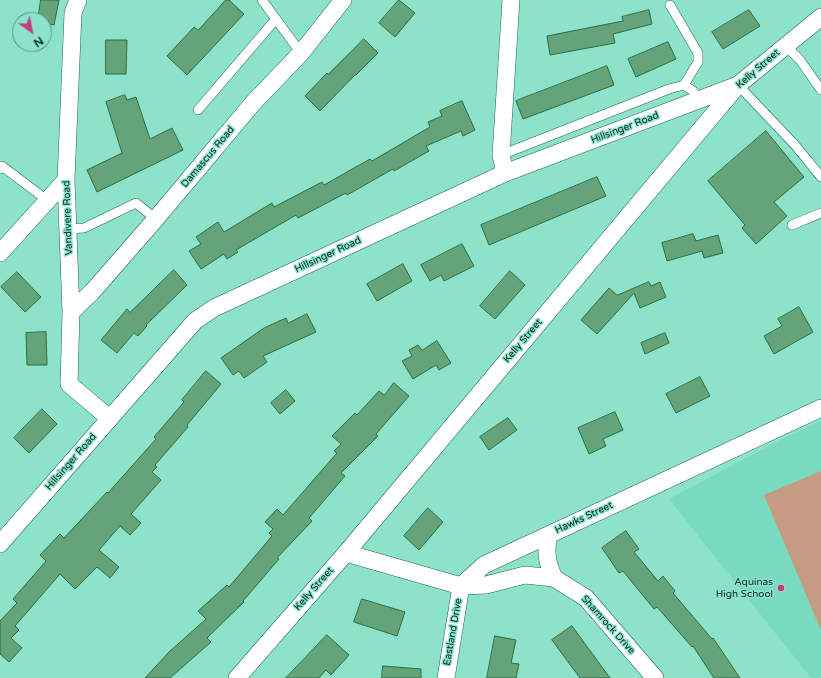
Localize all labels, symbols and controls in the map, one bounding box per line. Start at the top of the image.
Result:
north arrow [12,12,52,52]
text: N [31,34,46,50]
street label: Kelly Street [734,47,782,91]
street label: Hillsinger Road [589,110,661,146]
street label: Damascus Road [179,124,237,190]
street label: Vandivere Road [61,180,75,256]
street label: Hillsinger Road [293,234,363,276]
street label: Kelly Street [501,317,545,365]
street label: Hillsinger Road [43,431,99,493]
street label: Hawks Street [553,499,615,537]
street label: Kelly Street [292,565,336,613]
place label: Aquinas High School [716,576,773,600]
marker: Aquinas High School [776,583,786,593]
street label: Shamrock Drive [579,593,637,657]
street label: Eastland Drive [441,597,465,667]

